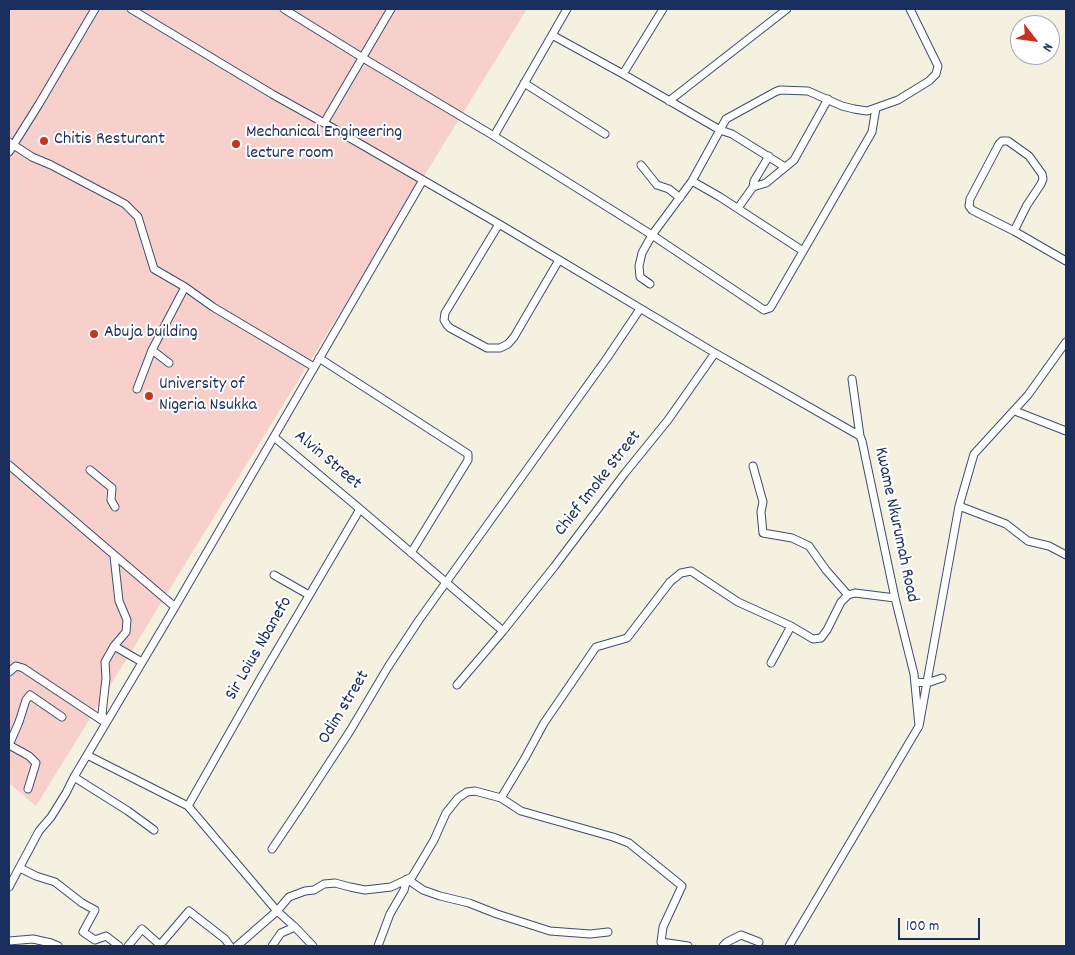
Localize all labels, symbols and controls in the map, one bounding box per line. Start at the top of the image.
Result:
north arrow [1010,15,1060,65]
text: N [1037,39,1058,55]
place label: Mechanical Engineering lecture room [246,123,402,166]
place label: Chitis Resturant [54,130,165,152]
marker: Chitis Resturant [38,135,50,147]
marker: Mechanical Engineering lecture room [230,138,242,150]
place label: Abuja building [104,323,198,345]
marker: Abuja building [88,328,100,340]
place label: University of Nigeria Nsukka [159,375,257,418]
marker: University of Nigeria Nsukka [143,390,155,402]
street label: Alvin Street [289,427,365,495]
street label: Chief Imoke Street [551,427,647,541]
street label: Kwame Nkurumah Road [868,445,922,605]
street label: Sir Loius Nbanefo [222,593,298,705]
street label: Odim street [315,667,375,749]
scale bar [900,908,982,940]
text: 100 m [906,916,939,938]

